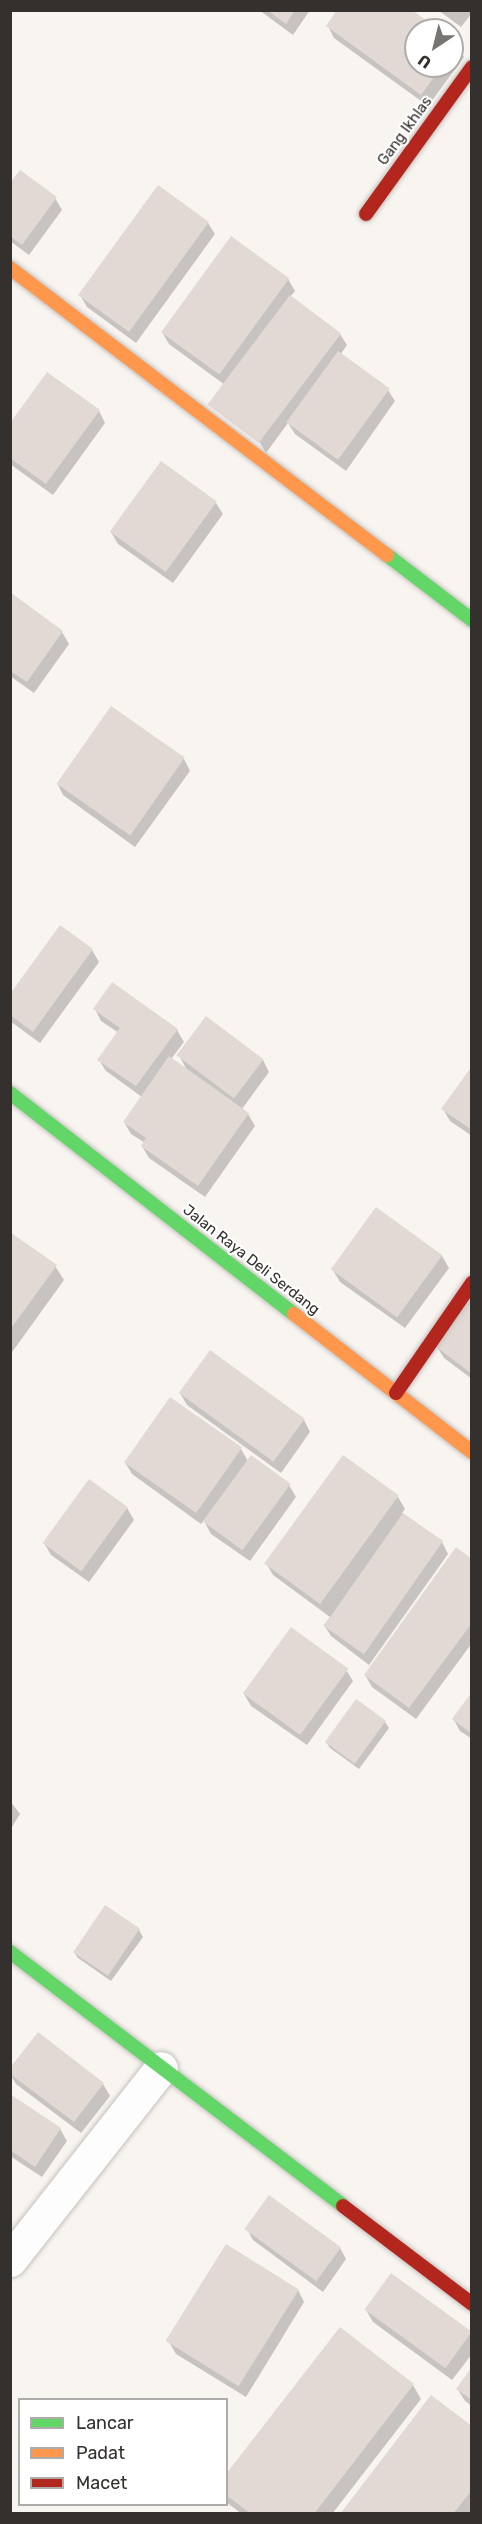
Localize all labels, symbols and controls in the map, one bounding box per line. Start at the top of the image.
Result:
north arrow [404,18,464,78]
text: U [414,50,435,73]
street label: Gang Ikhlas [374,93,436,169]
street label: Jalan Raya Deli Serdang [179,1201,323,1319]
legend [18,2398,228,2506]
text: Lancar [76,2412,134,2434]
text: Padat [76,2442,125,2464]
text: Macet [76,2472,127,2494]

